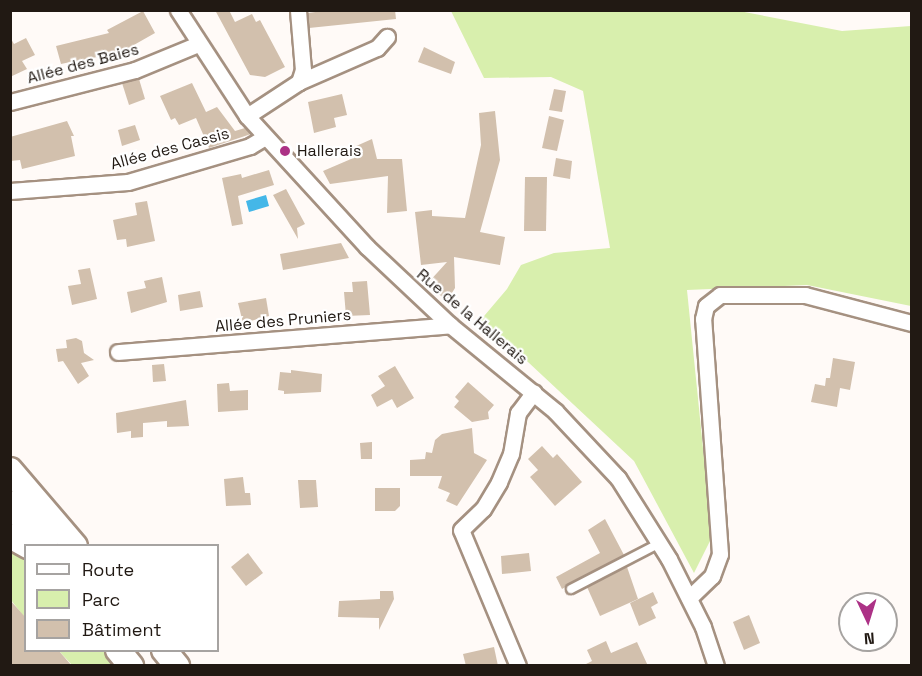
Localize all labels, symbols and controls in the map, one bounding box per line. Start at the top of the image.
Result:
street label: Allée des Baies [25,40,141,88]
street label: Allée des Cassis [109,124,231,174]
place label: Hallerais [297,141,361,161]
marker: Hallerais [278,144,292,158]
street label: Rue de la Hallerais [413,265,531,369]
street label: Allée des Pruniers [214,305,352,337]
legend [24,544,219,652]
text: Route [82,558,134,581]
text: Parc [82,588,120,611]
north arrow [838,592,898,652]
text: Bâtiment [82,618,162,641]
text: N [863,628,875,649]

